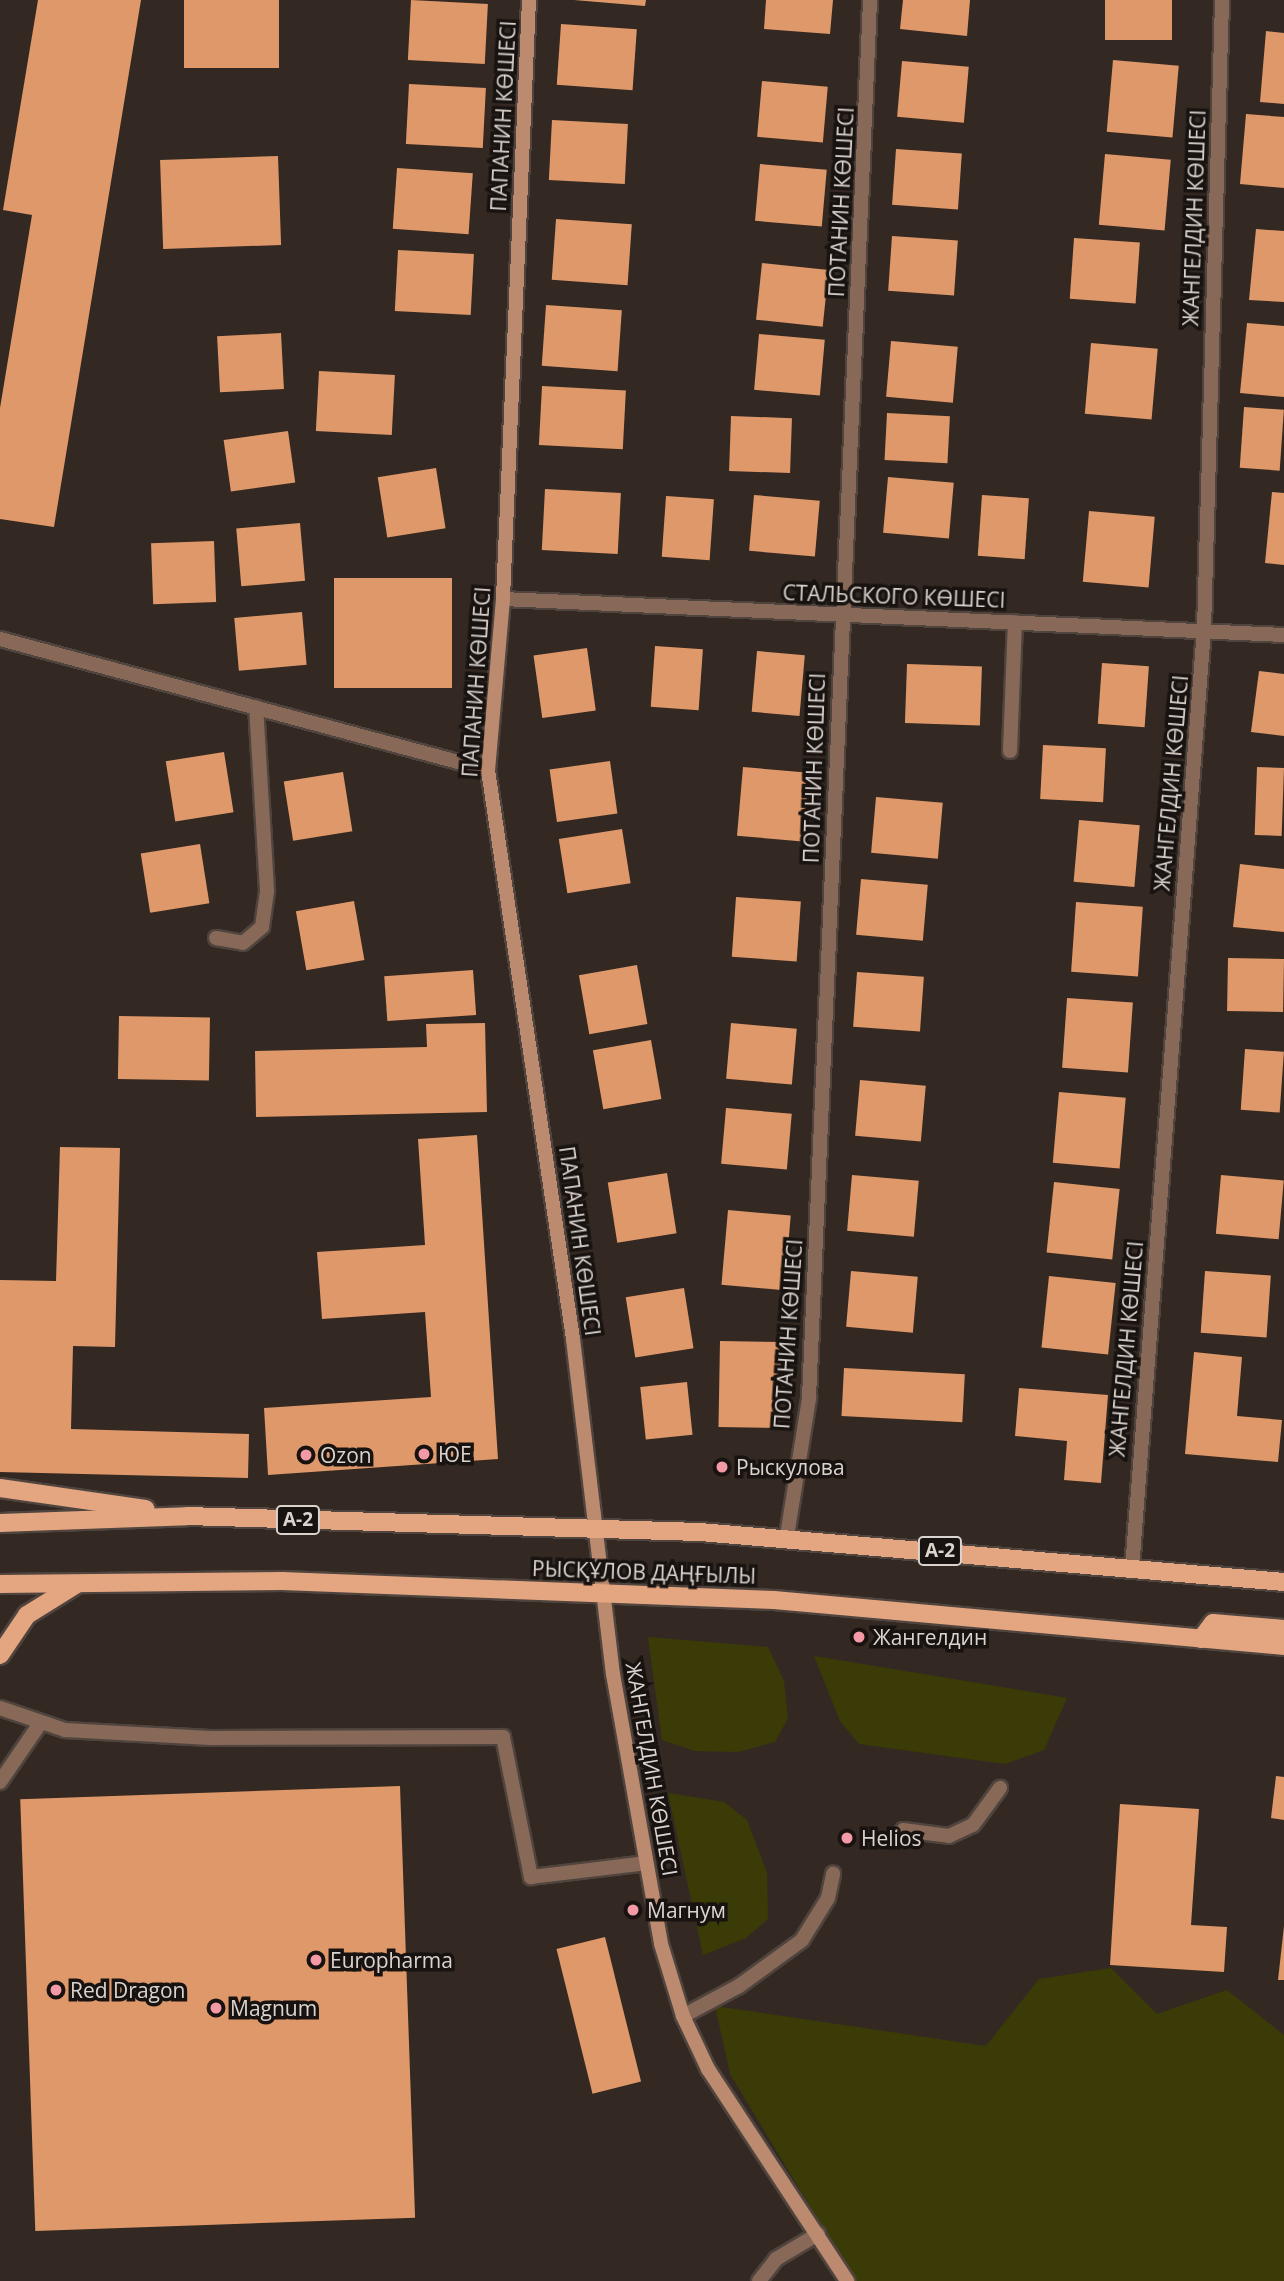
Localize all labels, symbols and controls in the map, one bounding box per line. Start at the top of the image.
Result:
street label: ПАПАНИН КӨШЕСІ [485,20,521,212]
street label: ПОТАНИН КӨШЕСІ [823,106,859,298]
street label: ЖАНГЕЛДИН КӨШЕСІ [1178,109,1210,327]
street label: СТАЛЬСКОГО КӨШЕСІ [782,580,1006,612]
street label: ПАПАНИН КӨШЕСІ [457,586,495,778]
street label: ПОТАНИН КӨШЕСІ [798,672,830,864]
street label: ЖАНГЕЛДИН КӨШЕСІ [1149,674,1193,892]
street label: ПАПАНИН КӨШЕСІ [554,1145,606,1337]
street label: ПОТАНИН КӨШЕСІ [769,1238,807,1430]
street label: ЖАНГЕЛДИН КӨШЕСІ [1104,1240,1148,1458]
place label: ЮЕ [438,1441,472,1467]
place label: Ozon [320,1442,372,1468]
marker: ЮЕ [416,1446,432,1462]
marker: Ozon [298,1447,314,1463]
place label: Рыскулова [736,1454,845,1480]
marker: Рыскулова [714,1459,730,1475]
road number: A-2 [275,1504,321,1536]
road number: A-2 [917,1536,963,1567]
street label: РЫСҚҰЛОВ ДАҢҒЫЛЫ [532,1555,756,1589]
place label: Жангелдин [873,1624,987,1650]
marker: Жангелдин [851,1629,867,1645]
street label: ЖАНГЕЛДИН КӨШЕСІ [621,1660,683,1878]
place label: Helios [861,1825,922,1851]
marker: Helios [839,1830,855,1846]
place label: Магнум [647,1897,726,1923]
marker: Магнум [625,1902,641,1918]
place label: Europharma [330,1947,453,1973]
marker: Europharma [308,1952,324,1968]
place label: Red Dragon [70,1977,185,2003]
marker: Red Dragon [48,1982,64,1998]
place label: Magnum [230,1995,317,2021]
marker: Magnum [208,2000,224,2016]

